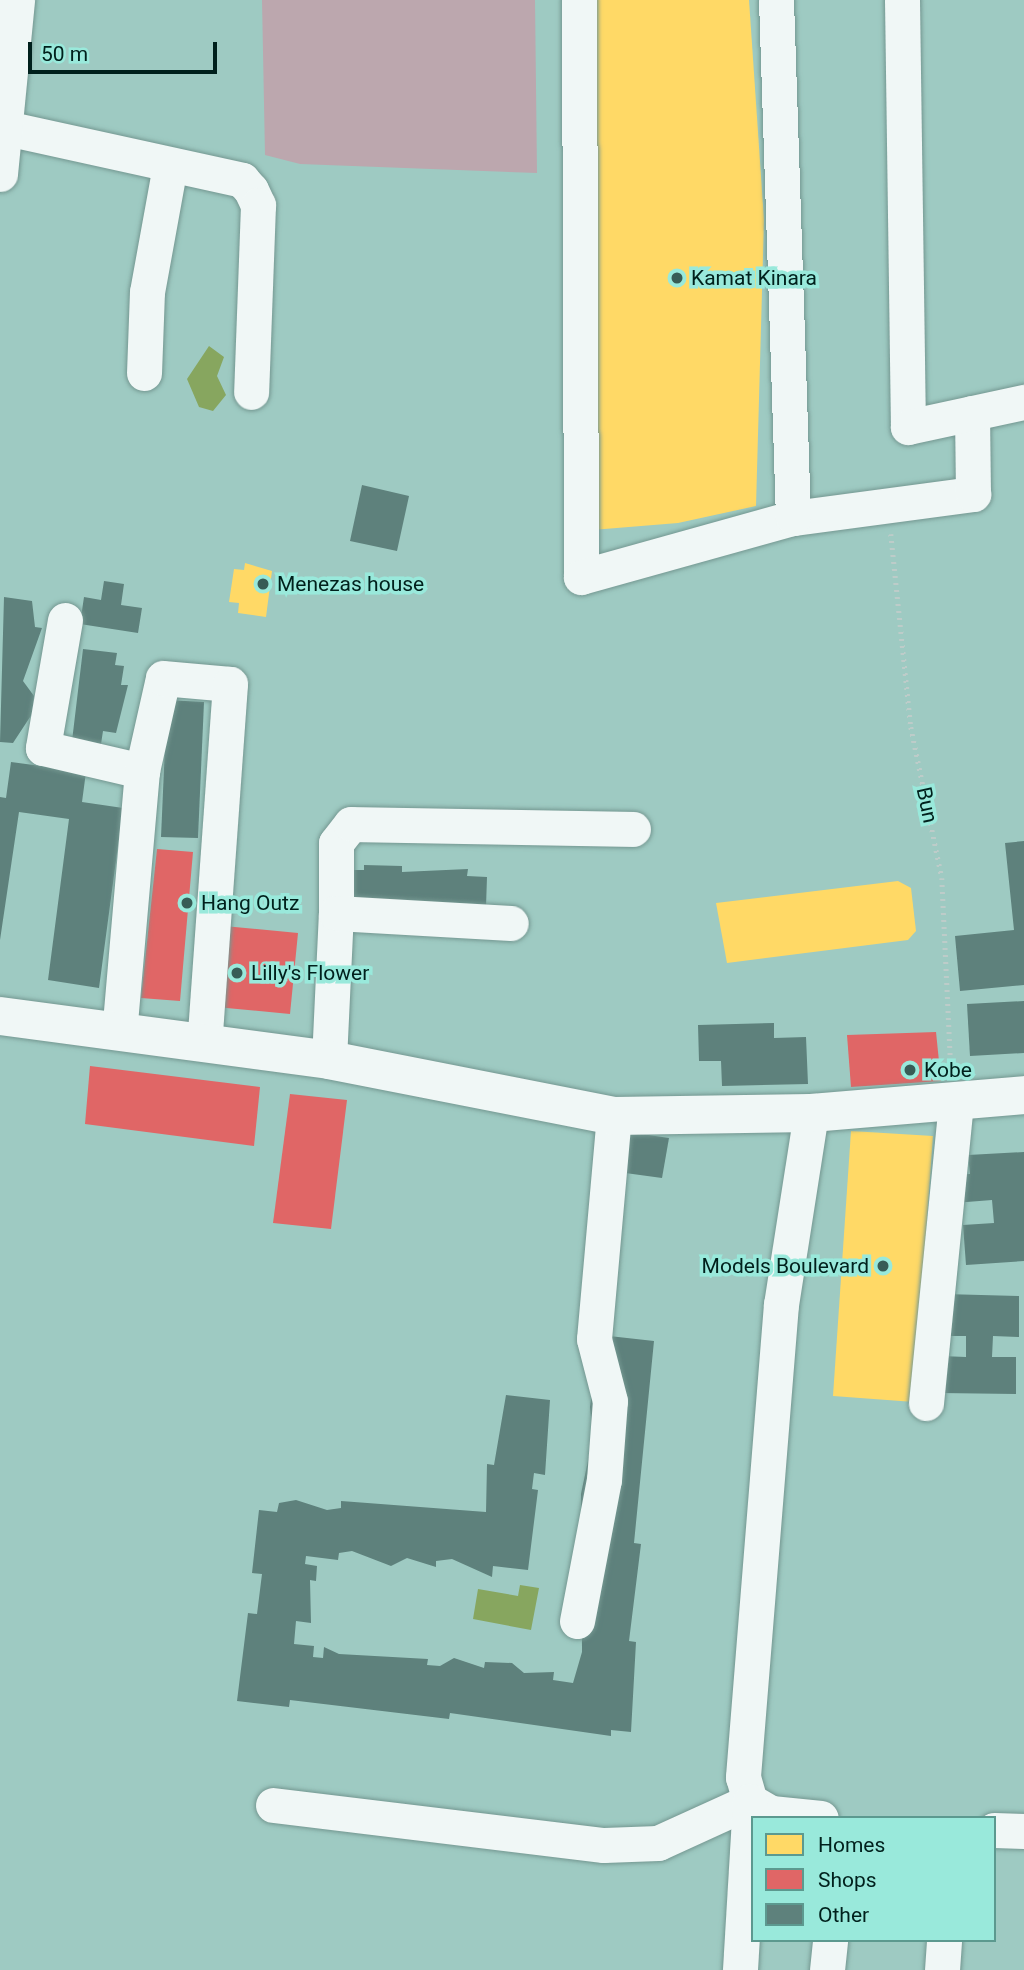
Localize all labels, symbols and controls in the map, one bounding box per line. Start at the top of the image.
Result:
scale bar [32,28,220,72]
text: 50 m [41,42,88,66]
place label: Kamat Kinara [691,265,817,291]
marker: Kamat Kinara [669,270,685,286]
place label: Menezas house [277,571,424,597]
marker: Menezas house [255,576,271,592]
street label: Bun [911,785,943,825]
place label: Hang Outz [201,890,299,916]
marker: Hang Outz [179,895,195,911]
place label: Lilly's Flower [251,960,369,986]
marker: Lilly's Flower [229,965,245,981]
place label: Kobe [924,1057,972,1083]
marker: Kobe [902,1062,918,1078]
place label: Models Boulevard [702,1253,869,1279]
marker: Models Boulevard [875,1258,891,1274]
legend [751,1816,996,1942]
text: Homes [818,1833,885,1857]
text: Shops [818,1868,877,1892]
text: Other [818,1903,869,1927]

